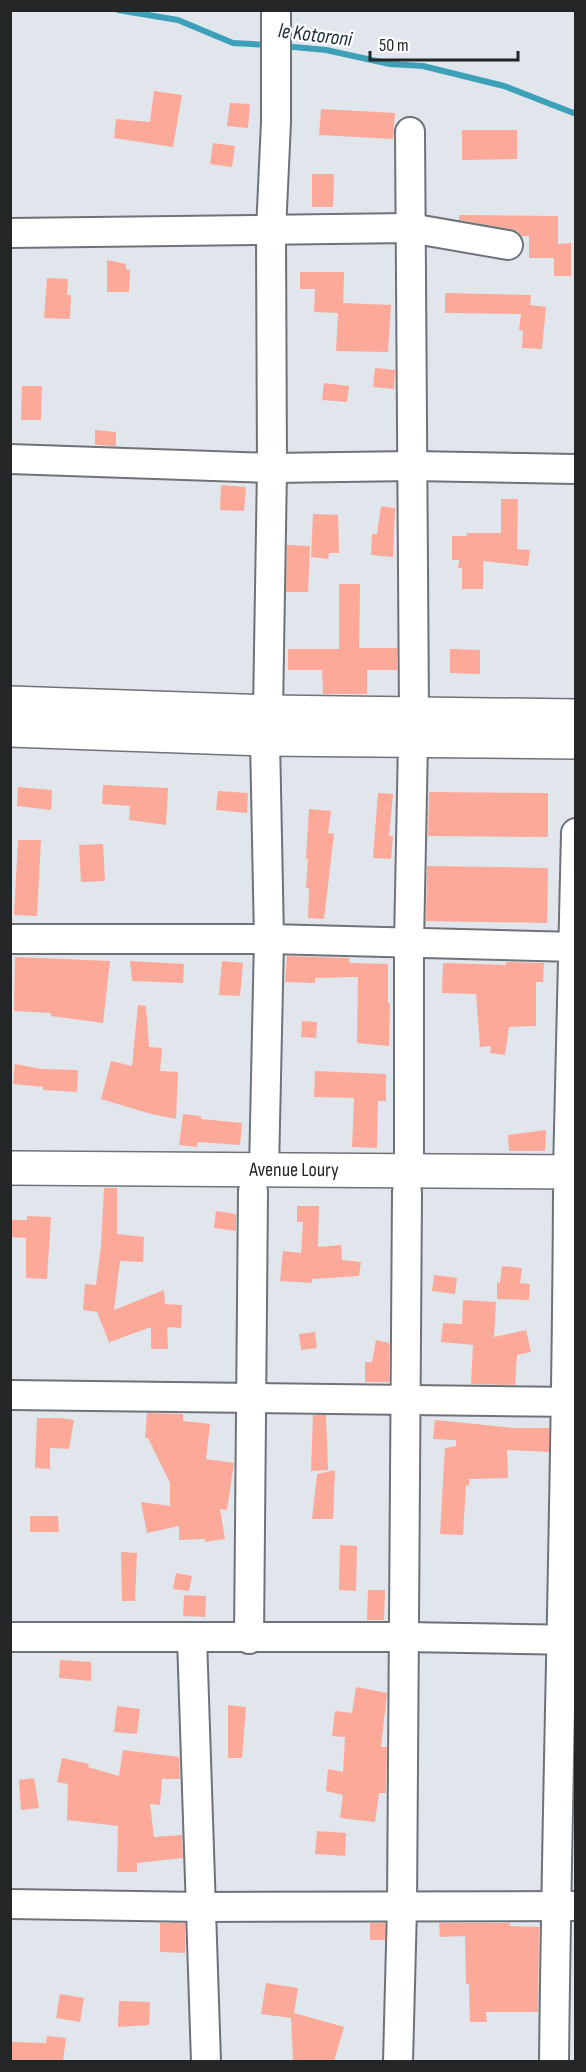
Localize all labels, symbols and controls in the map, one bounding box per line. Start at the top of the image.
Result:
water label: le Kotoroni [277,18,355,52]
scale bar [370,24,518,62]
text: 50 m [379,35,409,56]
street label: Avenue Loury [248,1158,339,1182]

